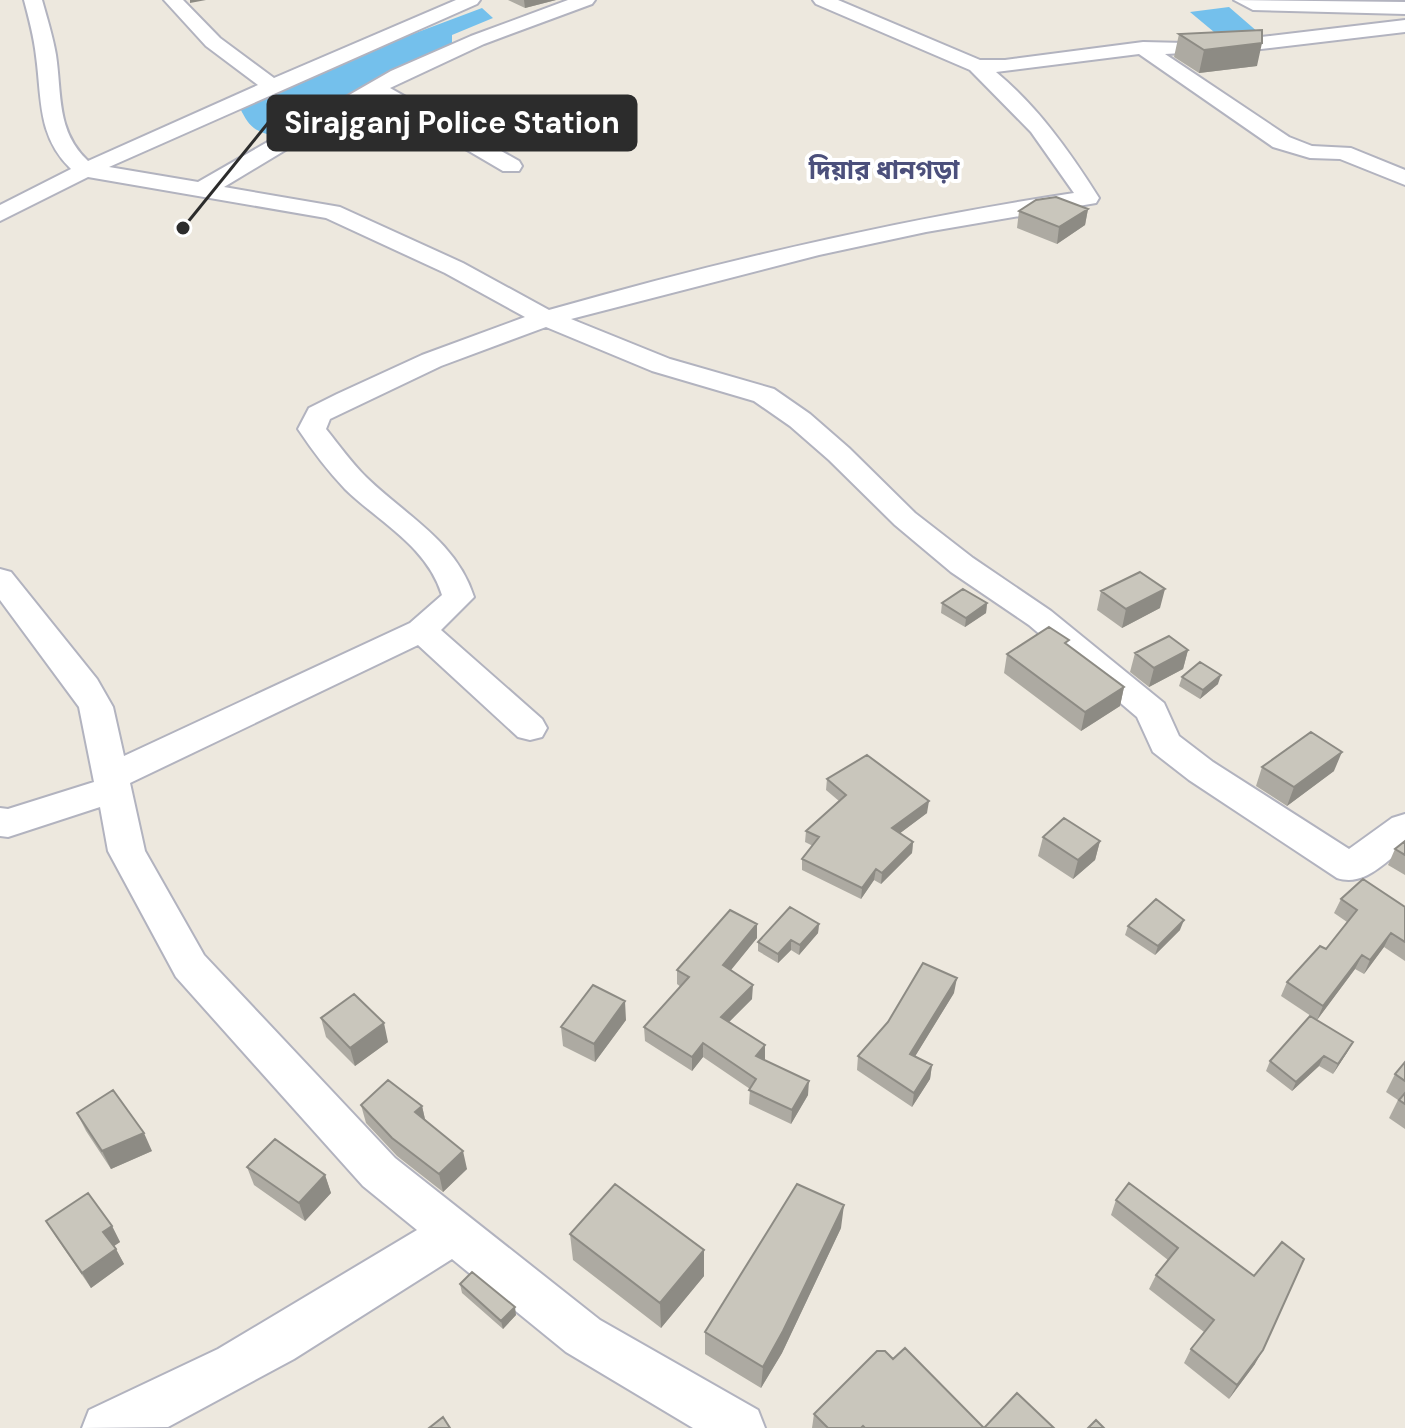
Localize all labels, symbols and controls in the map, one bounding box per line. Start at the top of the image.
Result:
callout: Sirajganj Police Station [268,96,636,150]
text: Sirajganj Police Station [284,103,620,142]
district label: দিয়ার ধানগড়া [808,153,960,187]

